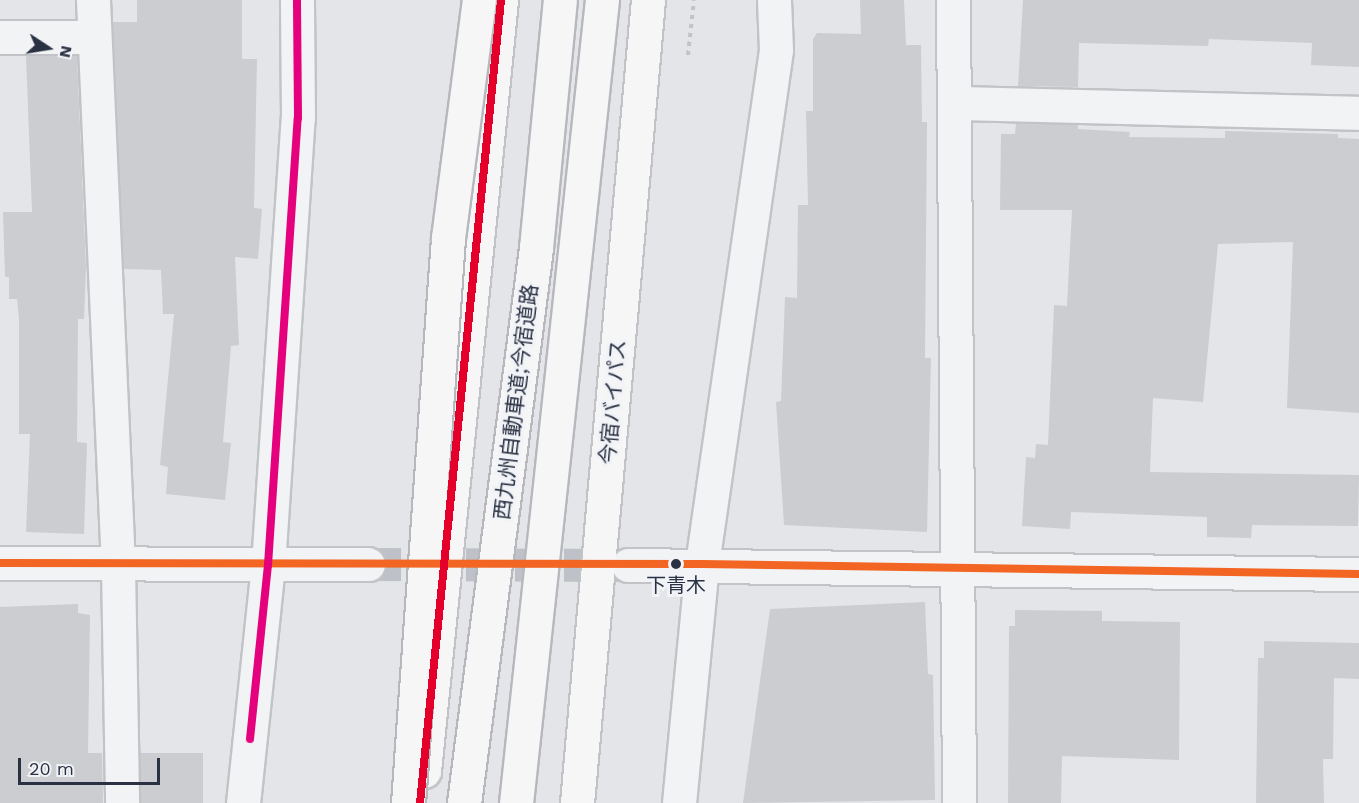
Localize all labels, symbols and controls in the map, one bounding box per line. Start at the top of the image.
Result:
north arrow [18,18,78,78]
text: N [56,44,77,60]
street label: 西九州自動車道;今宿道路 [489,283,543,521]
street label: 今宿バイパス [595,338,631,466]
marker: 下青木 [670,558,682,570]
place label: 下青木 [646,573,706,597]
scale bar [21,746,164,784]
text: 20 m [29,758,74,779]

